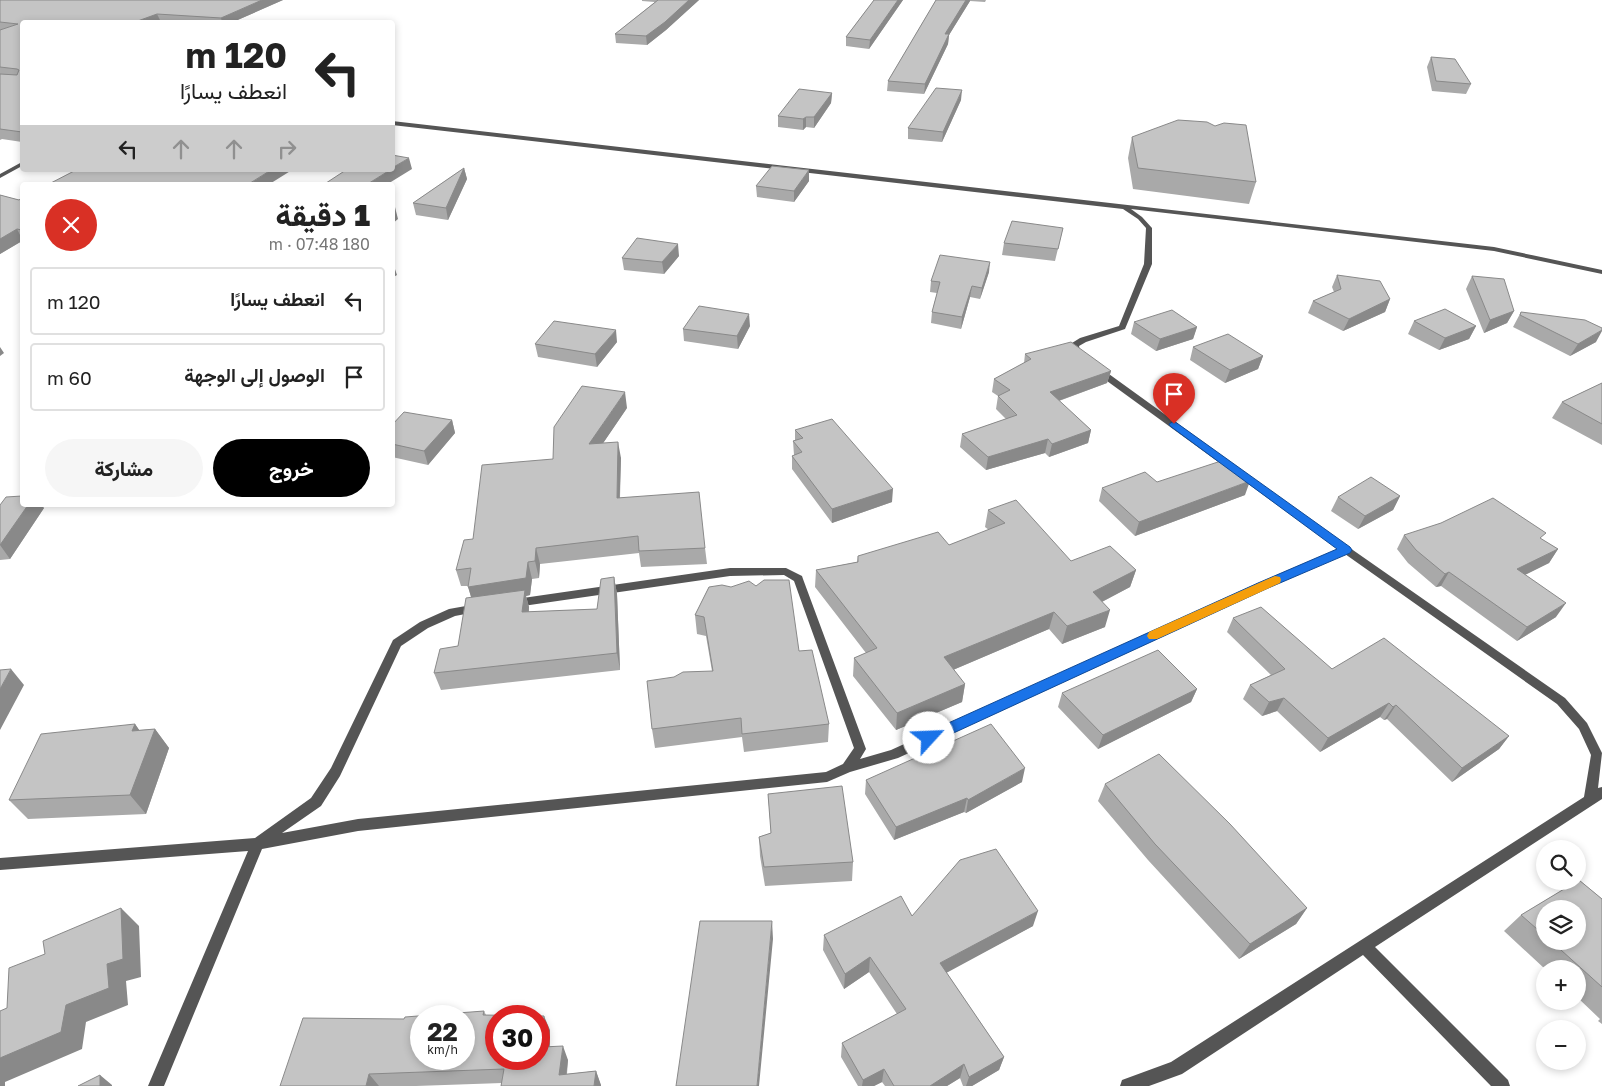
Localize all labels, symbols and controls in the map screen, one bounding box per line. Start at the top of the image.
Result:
text: 120 m [185,34,287,76]
icon: left [305,40,370,105]
text: انعطف يسارًا [180,77,287,104]
icon: left [114,135,142,163]
icon: ahead [167,135,195,163]
icon: ahead [220,135,248,163]
icon: right [273,135,301,163]
text: 1 دقيقة [276,197,370,233]
button: close [45,199,97,251]
text: 180 m · 07:48 [269,234,370,254]
text: انعطف يسارًا [230,287,325,310]
icon: left [340,287,368,315]
text: 120 m [47,290,101,313]
text: الوصول إلى الوجهة [184,363,325,386]
icon: arrive [340,363,368,391]
text: 60 m [47,366,92,389]
pin [1153,373,1195,424]
icon: arrive [1160,380,1188,408]
button: مشاركة [45,439,203,497]
button: خروج [213,439,370,497]
position arrow [902,711,954,763]
map controls [1536,840,1586,1070]
button: search [1536,840,1586,890]
button: layers [1536,900,1586,950]
button: + [1536,960,1586,1010]
speed limit sign: 30 [485,1005,550,1070]
text: 22 [427,1016,458,1047]
button: − [1536,1020,1586,1070]
text: km/h [427,1042,458,1057]

